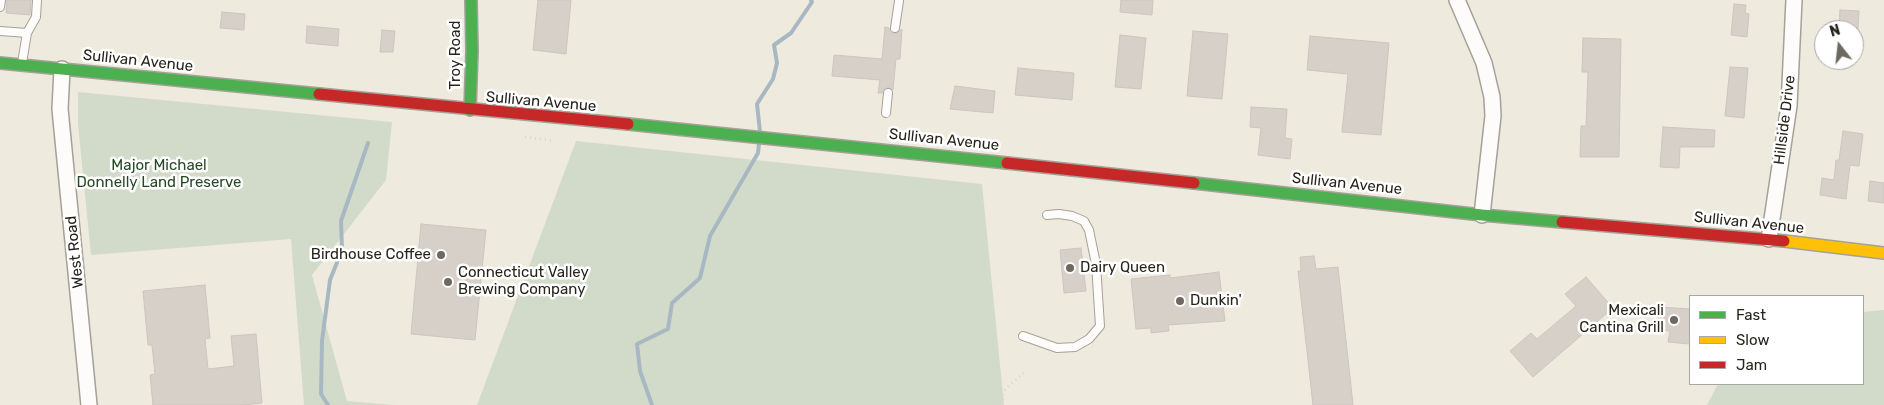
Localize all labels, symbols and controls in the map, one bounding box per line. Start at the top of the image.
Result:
north arrow [1814,20,1864,70]
street label: Troy Road [447,21,465,89]
text: N [1828,22,1842,41]
street label: Sullivan Avenue [82,46,194,76]
street label: Hillside Drive [1771,74,1799,166]
street label: Sullivan Avenue [485,88,597,116]
street label: Sullivan Avenue [888,125,1000,155]
park label: Major Michael Donnelly Land Preserve [77,157,241,192]
street label: Sullivan Avenue [1291,169,1403,199]
street label: Sullivan Avenue [1693,208,1805,238]
street label: West Road [62,215,88,289]
place label: Birdhouse Coffee [311,246,431,264]
marker: Birdhouse Coffee [435,249,447,261]
place label: Dairy Queen [1080,259,1165,277]
marker: Dairy Queen [1064,262,1076,274]
place label: Connecticut Valley Brewing Company [458,264,589,299]
marker: Connecticut Valley Brewing Company [442,276,454,288]
place label: Dunkin' [1190,292,1242,310]
marker: Dunkin' [1174,295,1186,307]
legend [1689,295,1864,385]
place label: Mexicali Cantina Grill [1579,302,1664,337]
text: Fast [1736,306,1766,324]
marker: Mexicali Cantina Grill [1668,314,1680,326]
text: Slow [1736,331,1769,349]
text: Jam [1736,356,1767,374]

